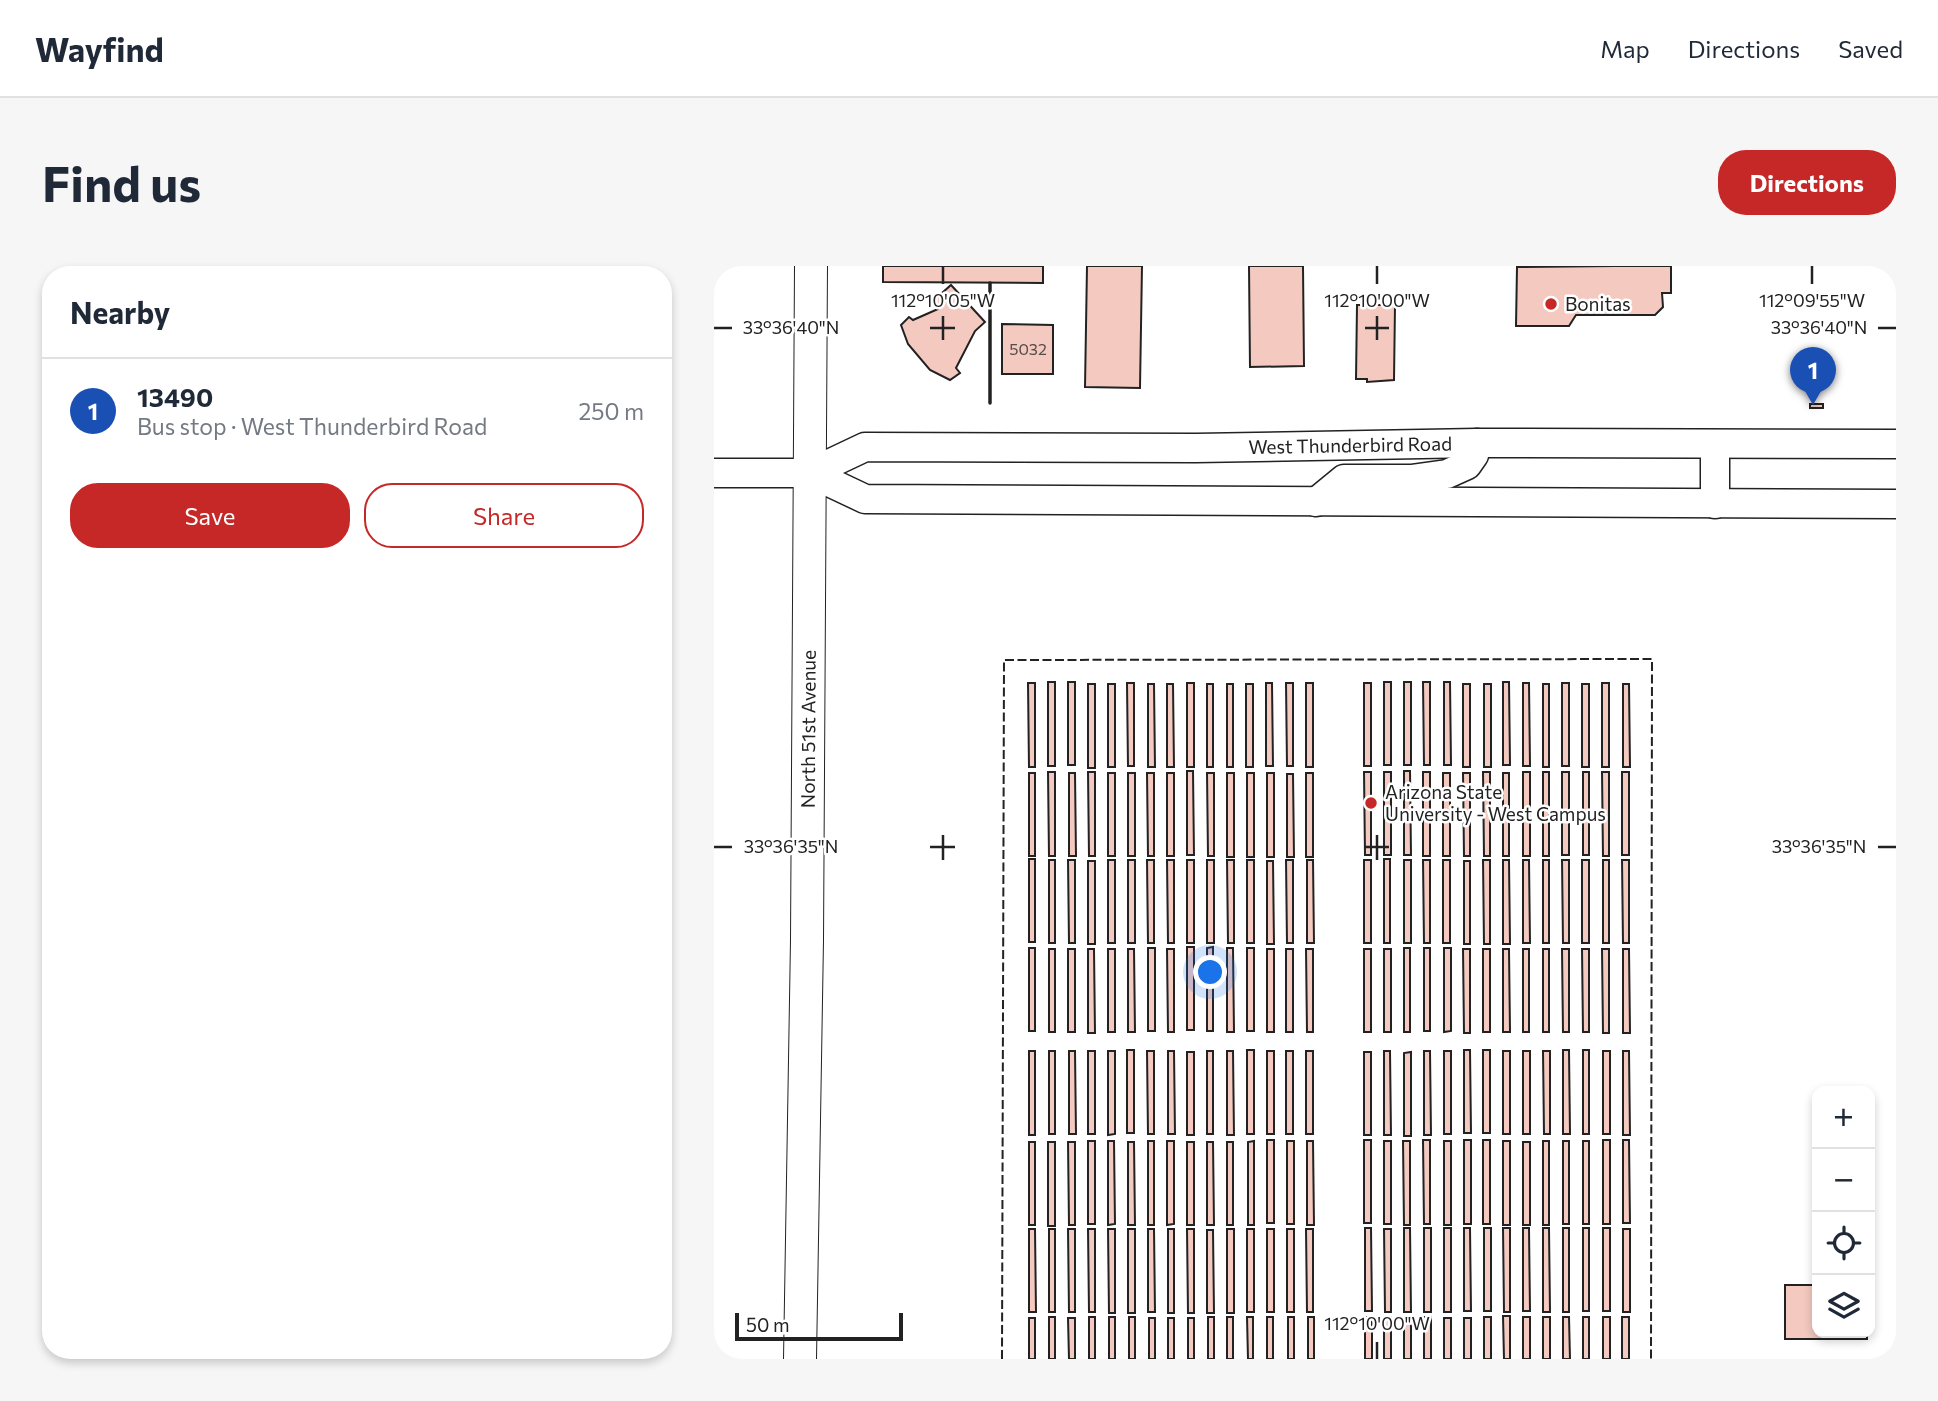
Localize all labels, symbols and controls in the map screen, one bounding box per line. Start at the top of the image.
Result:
text: Wayfind [35,28,164,69]
text: Map [1600,34,1650,63]
text: Directions [1688,34,1800,63]
text: Saved [1838,34,1903,63]
button: Directions [1718,150,1896,215]
text: Find us [42,152,201,212]
text: 112°10'05"W [891,289,995,311]
text: 112°10'00"W [1324,289,1430,311]
text: 112°09'55"W [1759,289,1865,311]
place label: Bonitas [1565,292,1631,315]
text: Nearby [70,293,170,330]
marker: Bonitas [1543,296,1559,312]
text: 33°36'40"N [743,316,839,338]
text: 33°36'40"N [1771,316,1867,338]
house number: 5032 [1009,339,1047,358]
pin: 1 [1790,347,1836,405]
text: 13490 [137,381,213,412]
text: 1 [88,397,98,425]
text: 250 m [579,397,644,425]
text: Bus stop · West Thunderbird Road [137,412,487,440]
street label: West Thunderbird Road [1248,431,1452,458]
button: Save [70,483,350,548]
button: Share [364,483,644,548]
street label: North 51st Avenue [796,650,820,808]
place label: Arizona State University - West Campus [1385,780,1606,825]
marker: Arizona State University - West Campus [1363,795,1379,811]
text: 33°36'35"N [744,835,838,857]
text: 33°36'35"N [1772,835,1866,857]
your location [1193,955,1227,989]
map controls [1812,1086,1875,1338]
button: + [1812,1086,1875,1149]
button: − [1812,1149,1875,1212]
button: locate [1812,1212,1875,1275]
button: layers [1812,1275,1875,1338]
scale bar [735,1310,903,1342]
text: 112°10'00"W [1324,1312,1430,1334]
text: 50 m [746,1313,790,1336]

